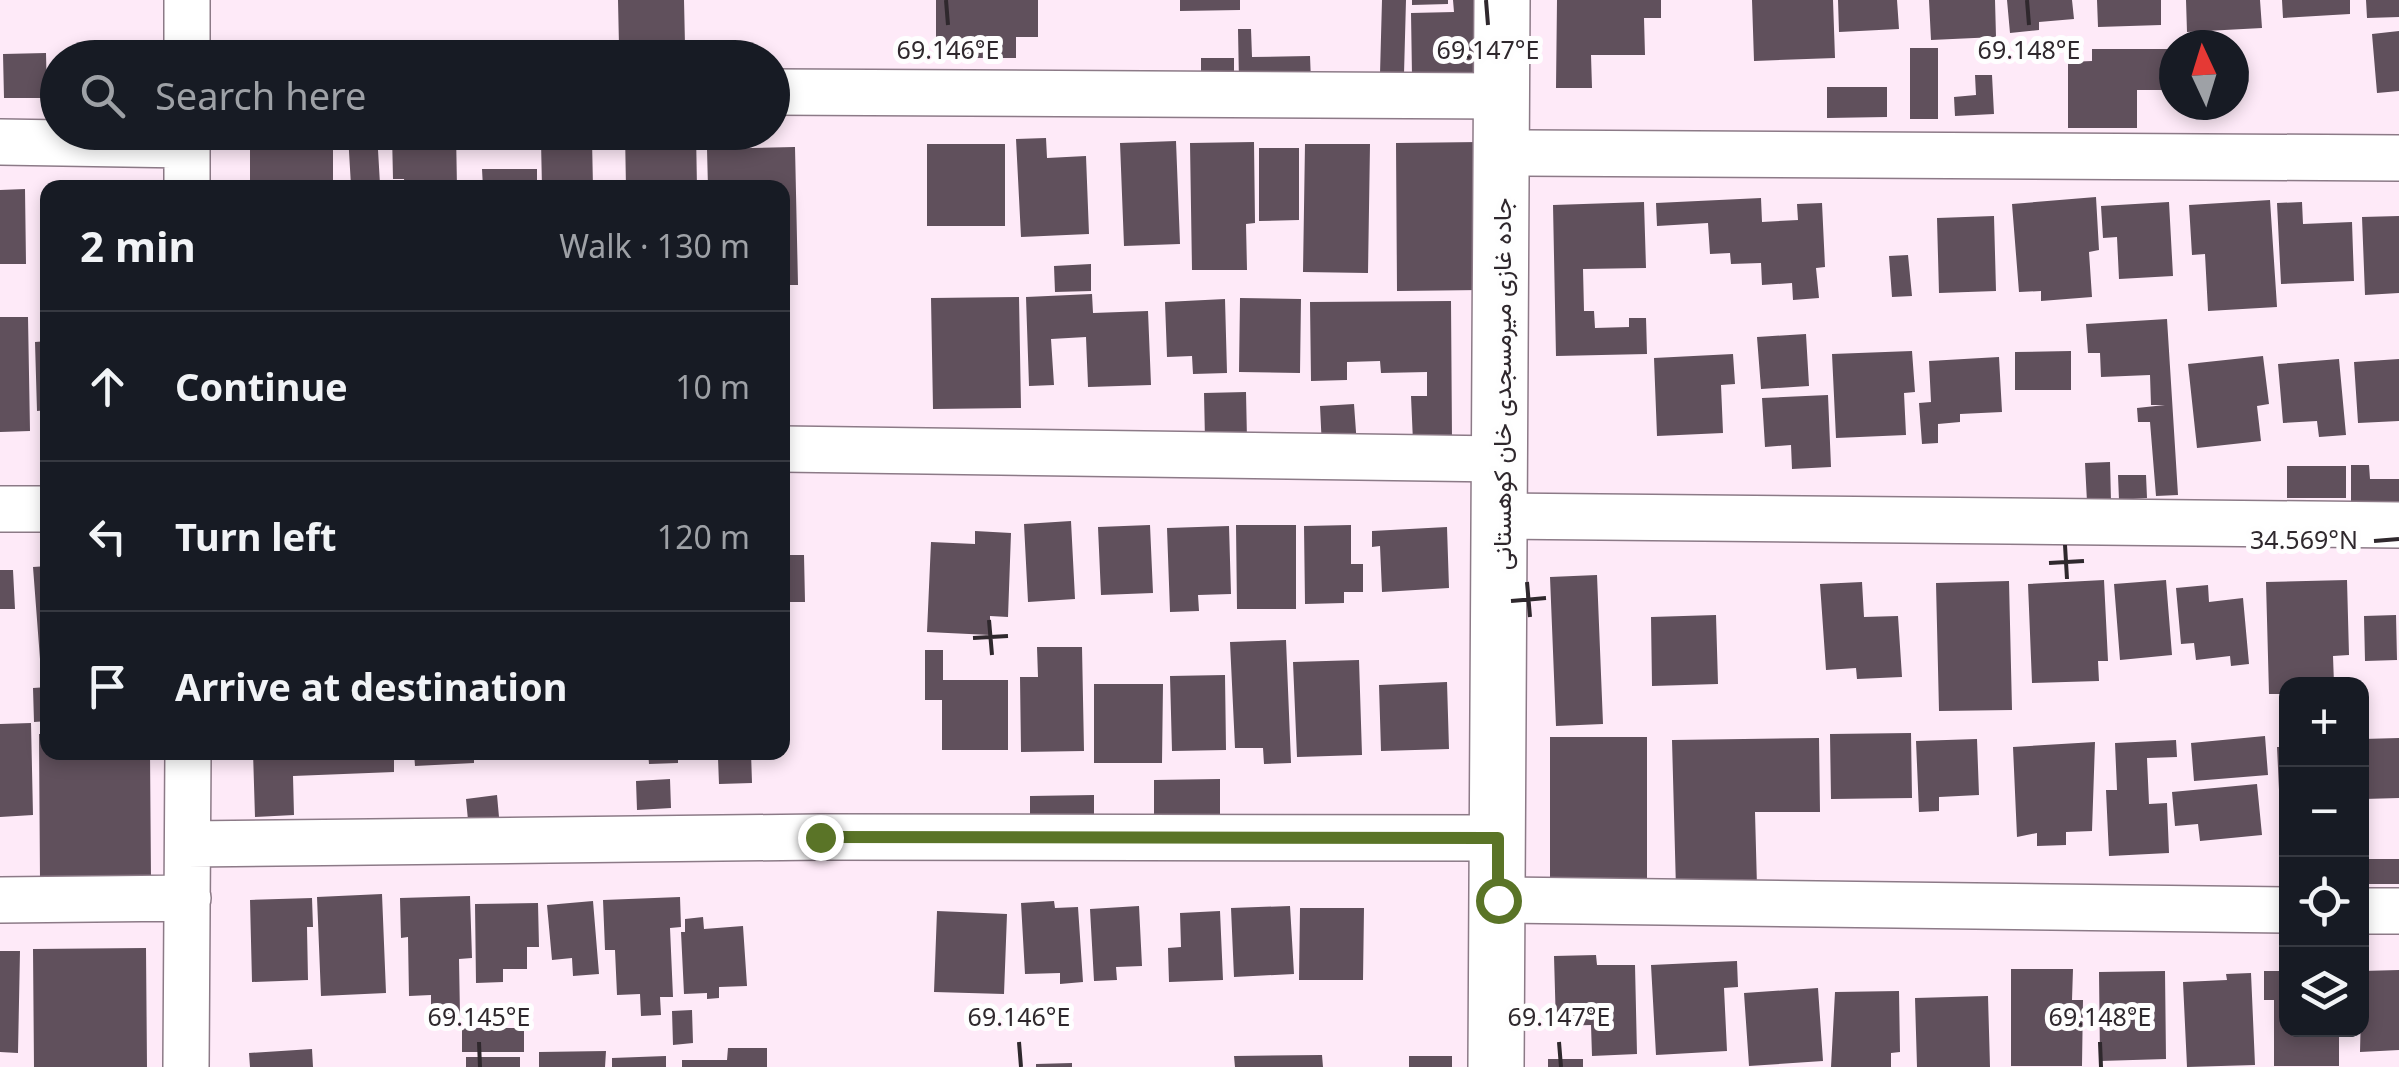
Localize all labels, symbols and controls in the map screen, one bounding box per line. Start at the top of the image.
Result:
north arrow [2159,30,2249,120]
text: 69.146°E [897,32,999,66]
text: 69.147°E [1437,32,1539,66]
text: 69.148°E [1978,32,2080,66]
search box [40,40,790,150]
icon: search [75,68,130,123]
text: Search here [155,69,366,121]
street label: جاده غازی میرمسجدی خان کوهستانی [1484,198,1518,570]
text: 2 min [80,217,196,274]
text: Walk · 130 m [559,224,750,267]
icon: ahead [80,359,135,414]
text: Continue [175,360,348,412]
text: 10 m [675,365,750,408]
icon: left [80,509,135,564]
text: Turn left [175,510,337,562]
text: 120 m [657,515,750,558]
text: 34.569°N [2250,522,2358,556]
icon: arrive [80,659,135,714]
text: Arrive at destination [175,660,567,712]
map controls [2279,677,2369,1037]
button: + [2279,677,2369,767]
button: − [2279,767,2369,857]
route end [798,815,844,861]
button: locate [2279,857,2369,947]
route start [1476,878,1522,924]
button: layers [2279,947,2369,1037]
text: 69.145°E [428,999,530,1033]
text: 69.146°E [968,999,1070,1033]
text: 69.147°E [1508,999,1610,1033]
text: 69.148°E [2049,999,2151,1033]

